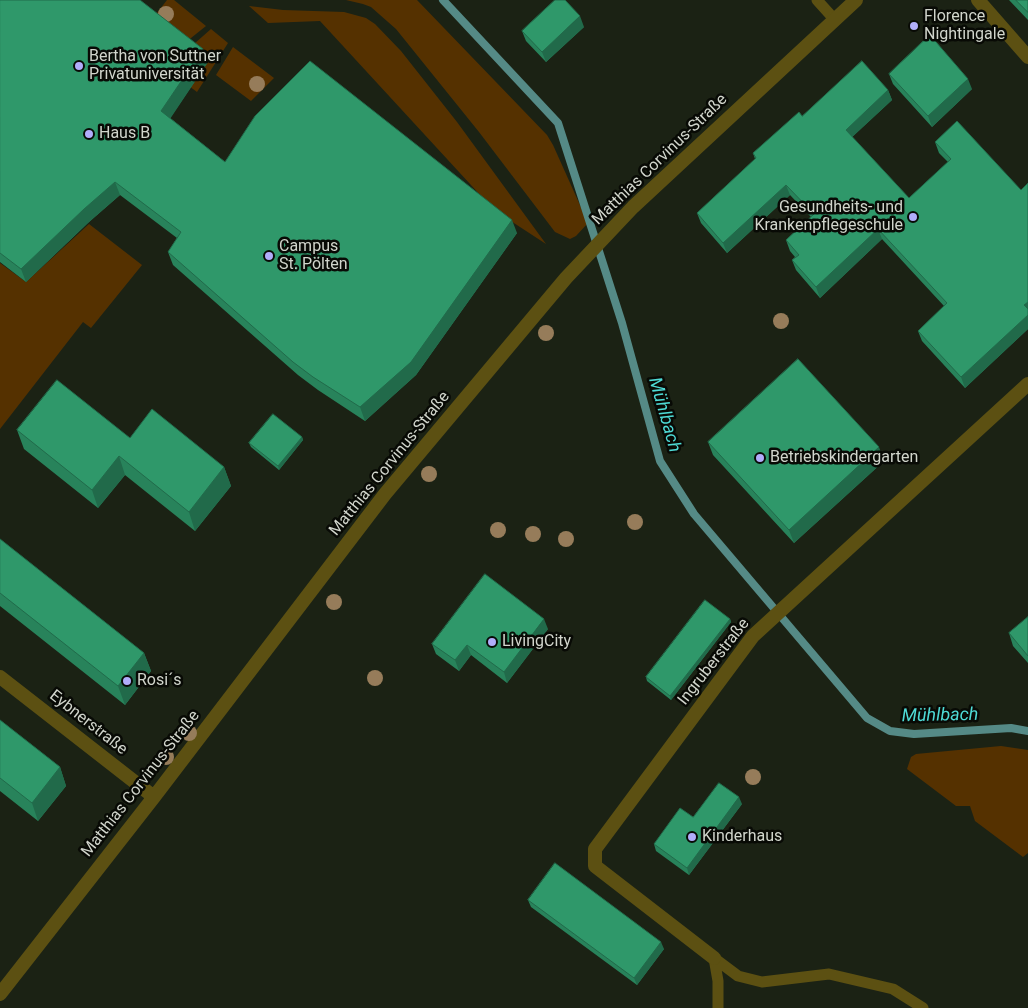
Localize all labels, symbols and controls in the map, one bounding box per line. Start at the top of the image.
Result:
place label: Florence Nightingale [924,7,1005,45]
marker: Florence Nightingale [908,20,920,32]
place label: Bertha von Suttner Privatuniversität [89,47,221,85]
marker: Bertha von Suttner Privatuniversität [73,60,85,72]
street label: Matthias Corvinus-Straße [588,90,732,230]
place label: Haus B [99,124,150,144]
marker: Haus B [83,128,95,140]
place label: Gesundheits- und Krankenpflegeschule [754,198,903,236]
marker: Gesundheits- und Krankenpflegeschule [907,211,919,223]
place label: Campus St. Pölten [279,237,347,275]
marker: Campus St. Pölten [263,250,275,262]
water label: Mühlbach [643,375,685,455]
street label: Matthias Corvinus-Straße [326,388,454,540]
place label: Betriebskindergarten [770,448,918,468]
marker: Betriebskindergarten [754,452,766,464]
street label: Ingruberstraße [674,615,754,709]
place label: LivingCity [502,632,571,652]
marker: LivingCity [486,636,498,648]
place label: Rosi´s [137,671,181,691]
marker: Rosi´s [121,675,133,687]
street label: Eybnerstraße [45,687,131,759]
water label: Mühlbach [901,705,979,727]
street label: Matthias Corvinus-Straße [78,707,204,861]
place label: Kinderhaus [702,827,782,847]
marker: Kinderhaus [686,831,698,843]

